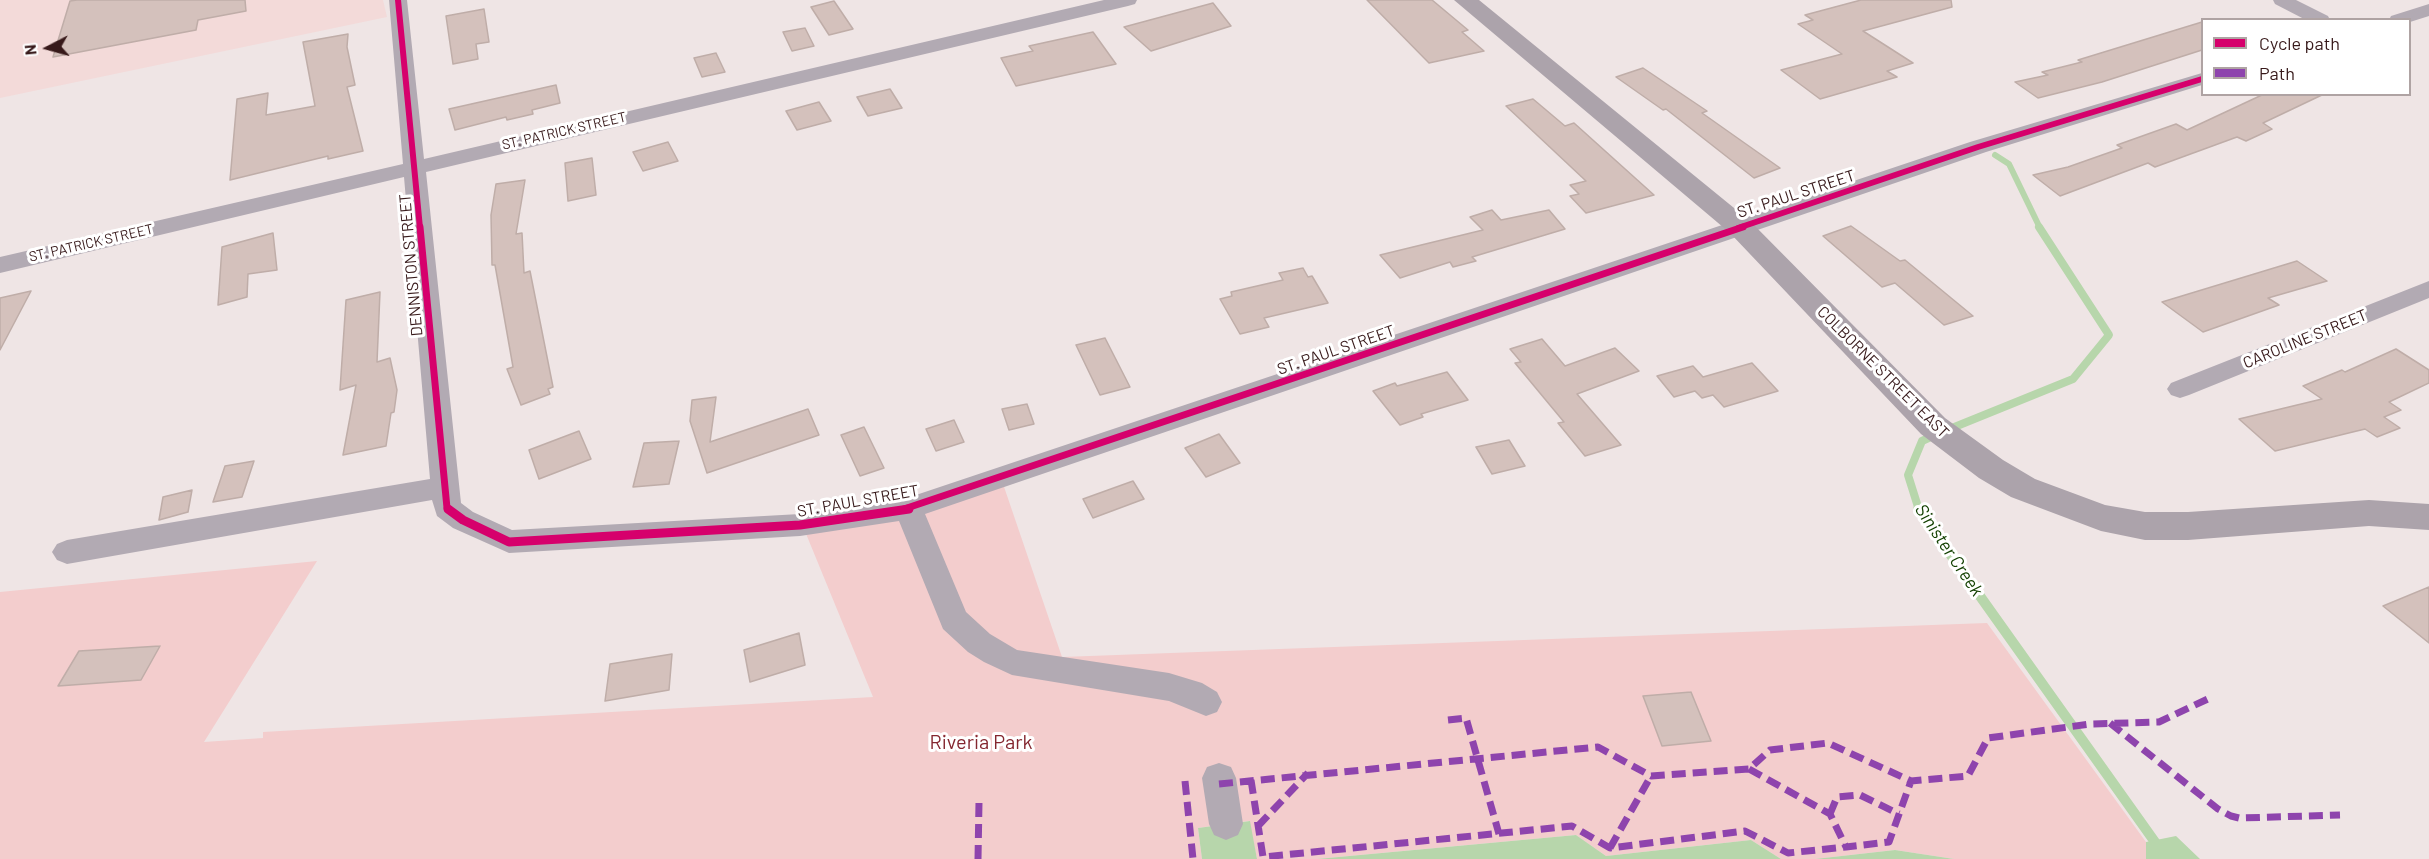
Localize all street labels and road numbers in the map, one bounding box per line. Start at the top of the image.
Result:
street label: ST. PATRICK STREET [500,109,628,153]
street label: ST. PAUL STREET [1735,166,1857,222]
street label: DENNISTON STREET [395,193,427,337]
street label: ST. PATRICK STREET [27,221,155,265]
street label: COLBORNE STREET EAST [1813,302,1953,442]
street label: CAROLINE STREET [2240,305,2370,373]
street label: ST. PAUL STREET [1275,321,1397,379]
street label: ST. PAUL STREET [796,481,920,521]

